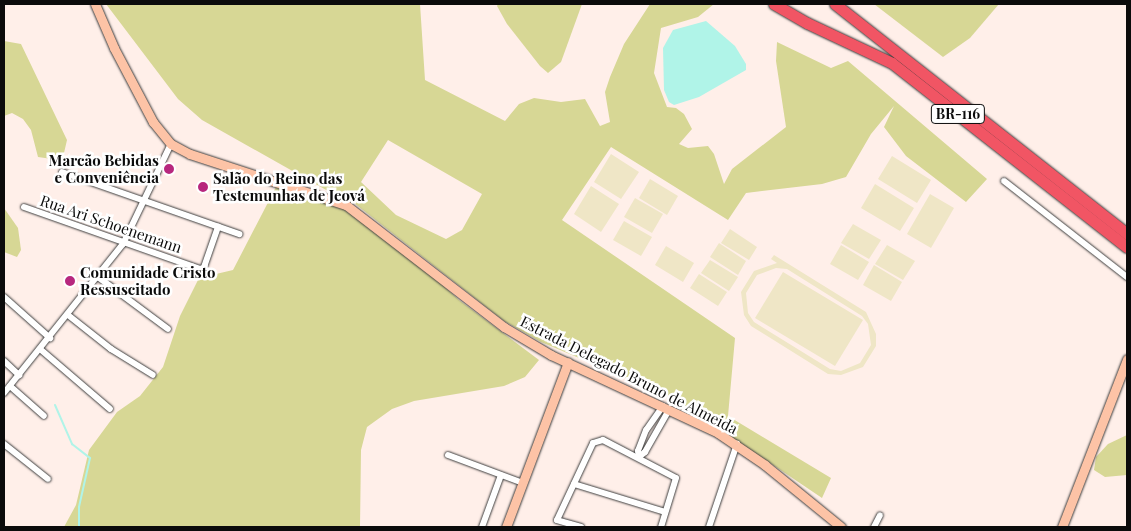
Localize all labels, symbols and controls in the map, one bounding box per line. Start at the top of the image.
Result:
road number: BR-116 [930,102,986,126]
place label: Marcão Bebidas e Conveniência [49,151,159,186]
marker: Marcão Bebidas e Conveniência [163,163,175,175]
place label: Salão do Reino das Testemunhas de Jeová [213,169,365,204]
marker: Salão do Reino das Testemunhas de Jeová [197,181,209,193]
street label: Rua Ari Schoenemann [38,191,184,257]
place label: Comunidade Cristo Ressuscitado [80,263,215,298]
marker: Comunidade Cristo Ressuscitado [64,275,76,287]
street label: Estrada Delegado Bruno de Almeida [517,312,741,438]

